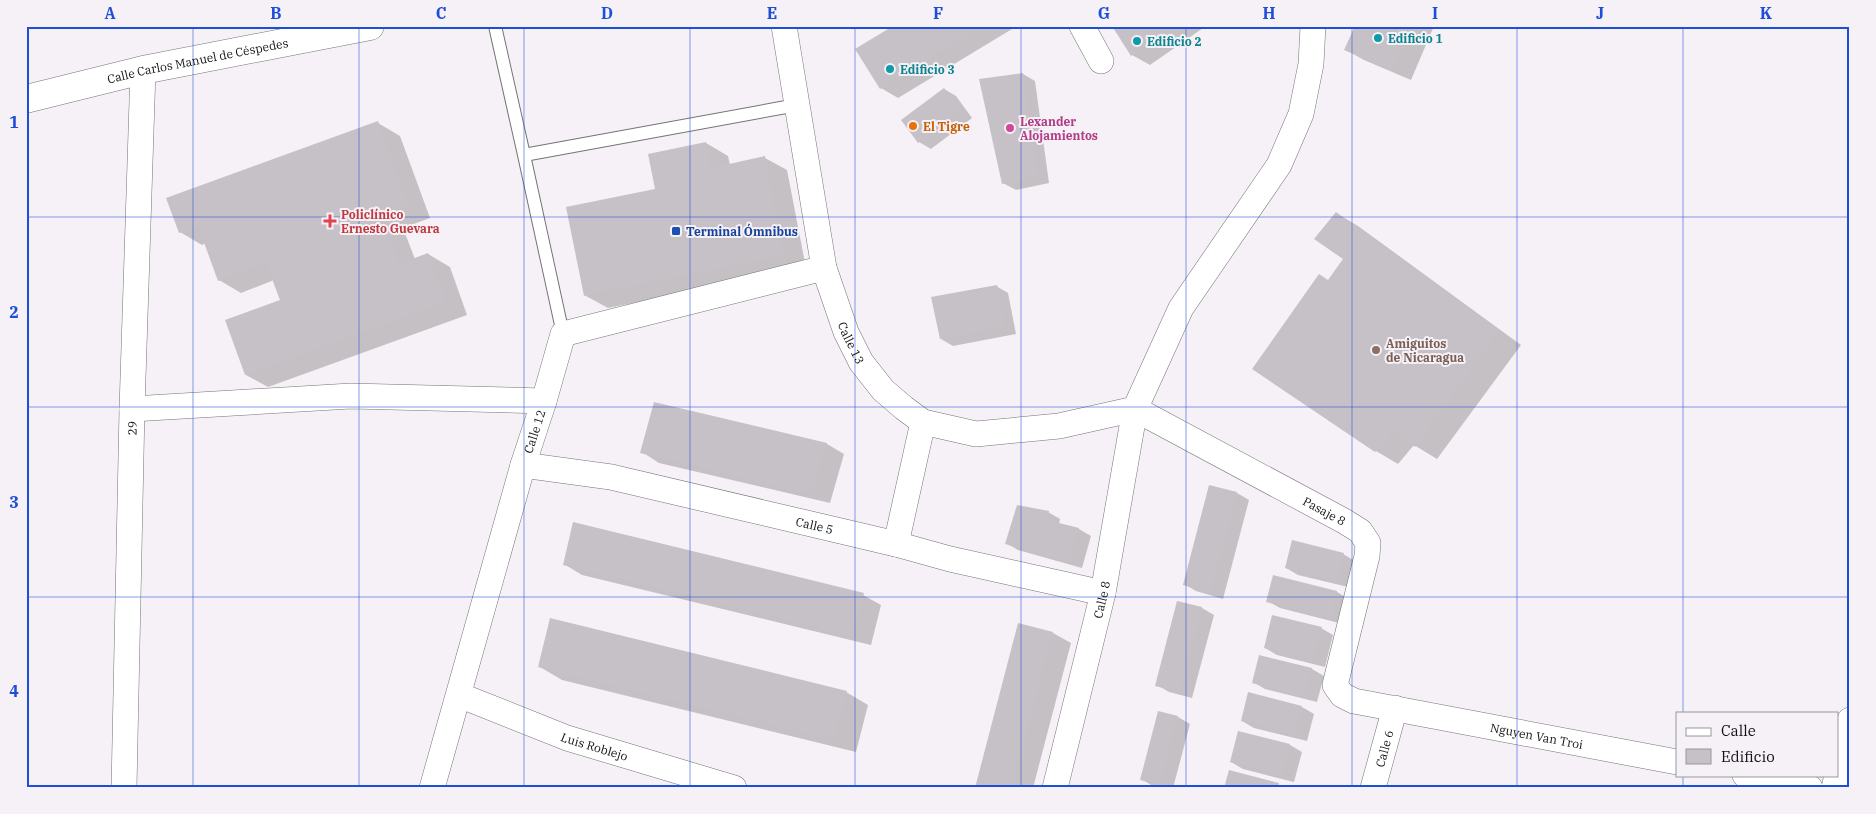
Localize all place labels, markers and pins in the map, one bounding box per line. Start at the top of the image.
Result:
place label: Edificio 1 [1388,31,1443,46]
marker: Edificio 1 [1372,32,1384,44]
place label: Edificio 2 [1147,34,1202,49]
marker: Edificio 2 [1131,35,1143,47]
place label: Edificio 3 [900,62,955,77]
marker: Edificio 3 [884,63,896,75]
place label: Lexander Alojamientos [1020,114,1098,143]
place label: El Tigre [923,119,970,134]
marker: El Tigre [907,120,919,132]
marker: Lexander Alojamientos [1004,122,1016,134]
place label: Policlínico Ernesto Guevara [341,207,440,236]
marker: Policlínico Ernesto Guevara [323,214,337,228]
place label: Terminal Ómnibus [686,223,798,239]
marker: Terminal Ómnibus [670,225,682,237]
place label: Amiguitos de Nicaragua [1386,336,1464,365]
marker: Amiguitos de Nicaragua [1370,344,1382,356]

